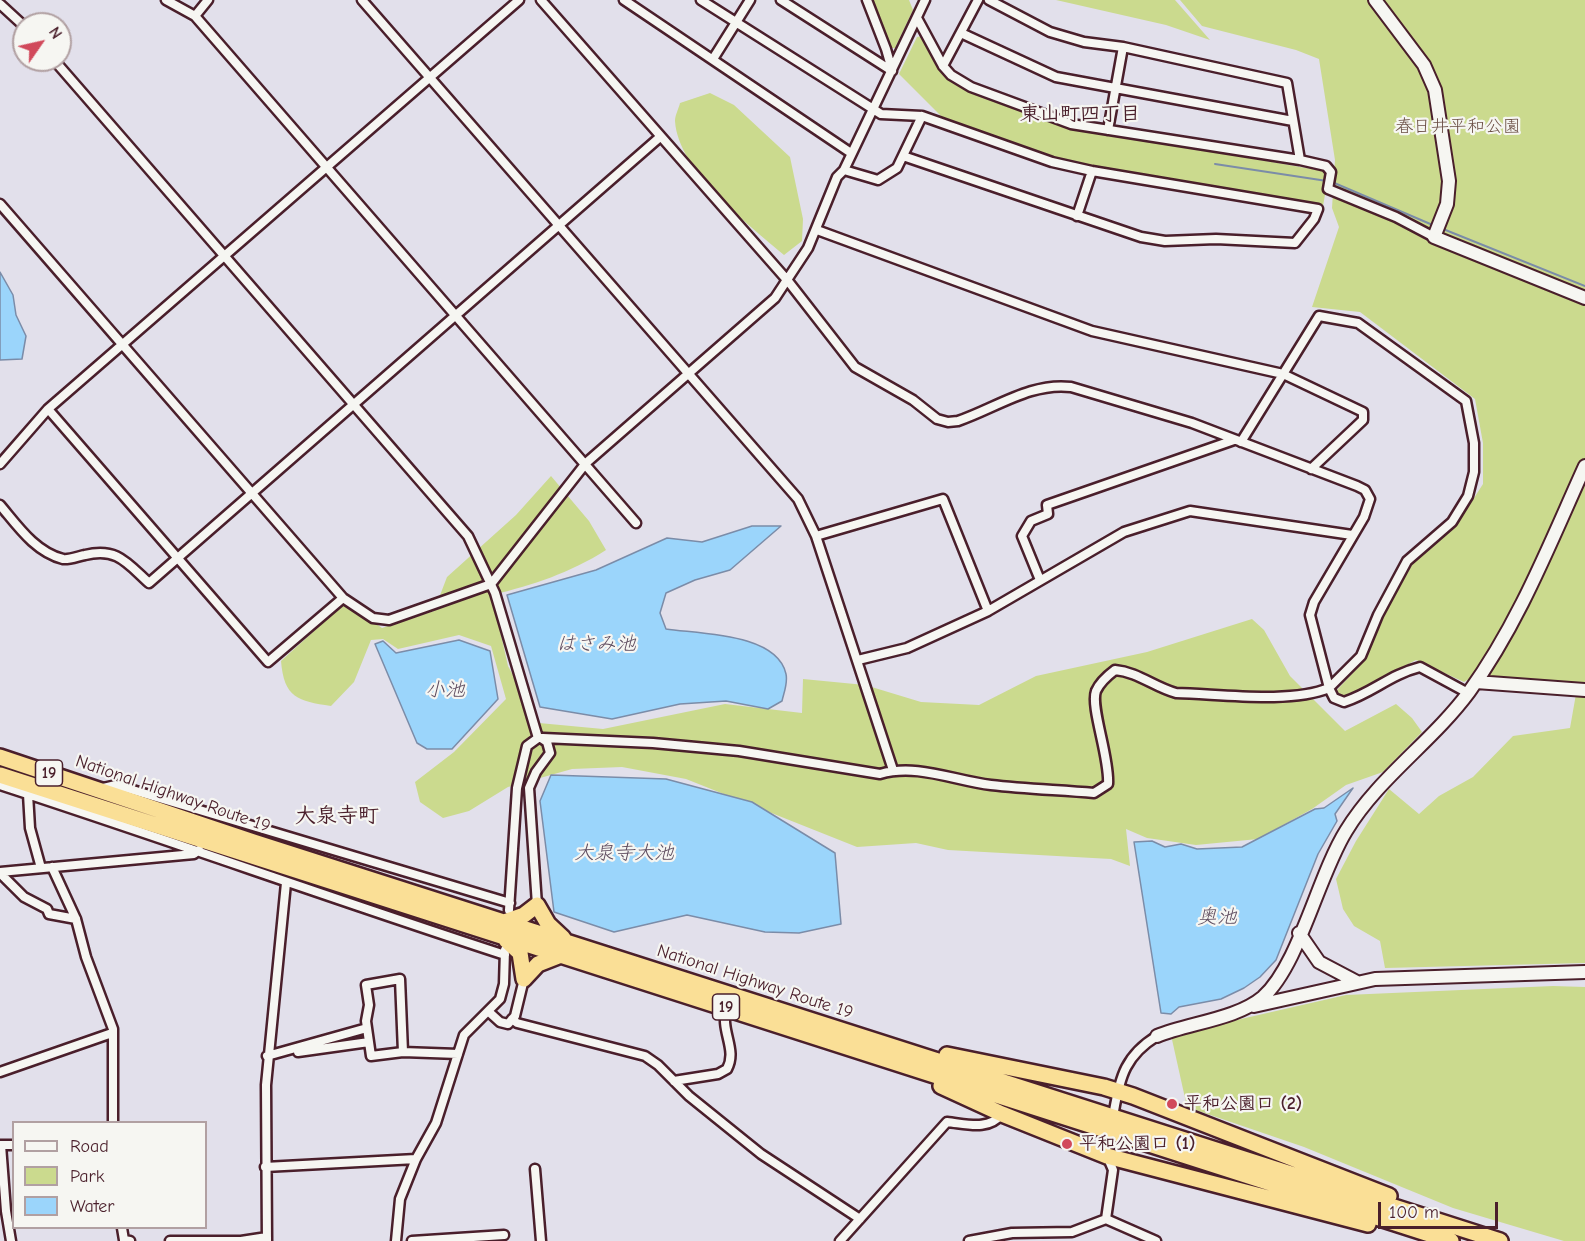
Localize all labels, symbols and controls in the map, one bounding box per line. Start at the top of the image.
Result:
north arrow [12,12,72,72]
text: N [45,24,66,42]
district label: 東山町四丁目 [1020,102,1140,126]
park label: 春日井平和公園 [1395,116,1521,138]
water label: はさみ池 [556,632,636,656]
water label: 小池 [425,678,465,702]
street label: National Highway Route 19 [73,750,273,838]
road number: 19 [36,760,62,786]
district label: 大泉寺町 [295,803,379,829]
water label: 大泉寺大池 [574,841,674,865]
water label: 奥池 [1197,905,1237,929]
street label: National Highway Route 19 [654,940,856,1024]
road number: 19 [712,994,740,1020]
place label: 平和公園口 (2) [1184,1093,1302,1115]
marker: 平和公園口 (2) [1165,1097,1179,1111]
legend [12,1121,207,1229]
place label: 平和公園口 (1) [1079,1133,1195,1155]
text: Road [70,1136,109,1157]
marker: 平和公園口 (1) [1060,1137,1074,1151]
text: Park [70,1166,104,1187]
scale bar [1381,1190,1501,1228]
text: Water [70,1196,114,1217]
text: 100 m [1389,1202,1439,1223]

